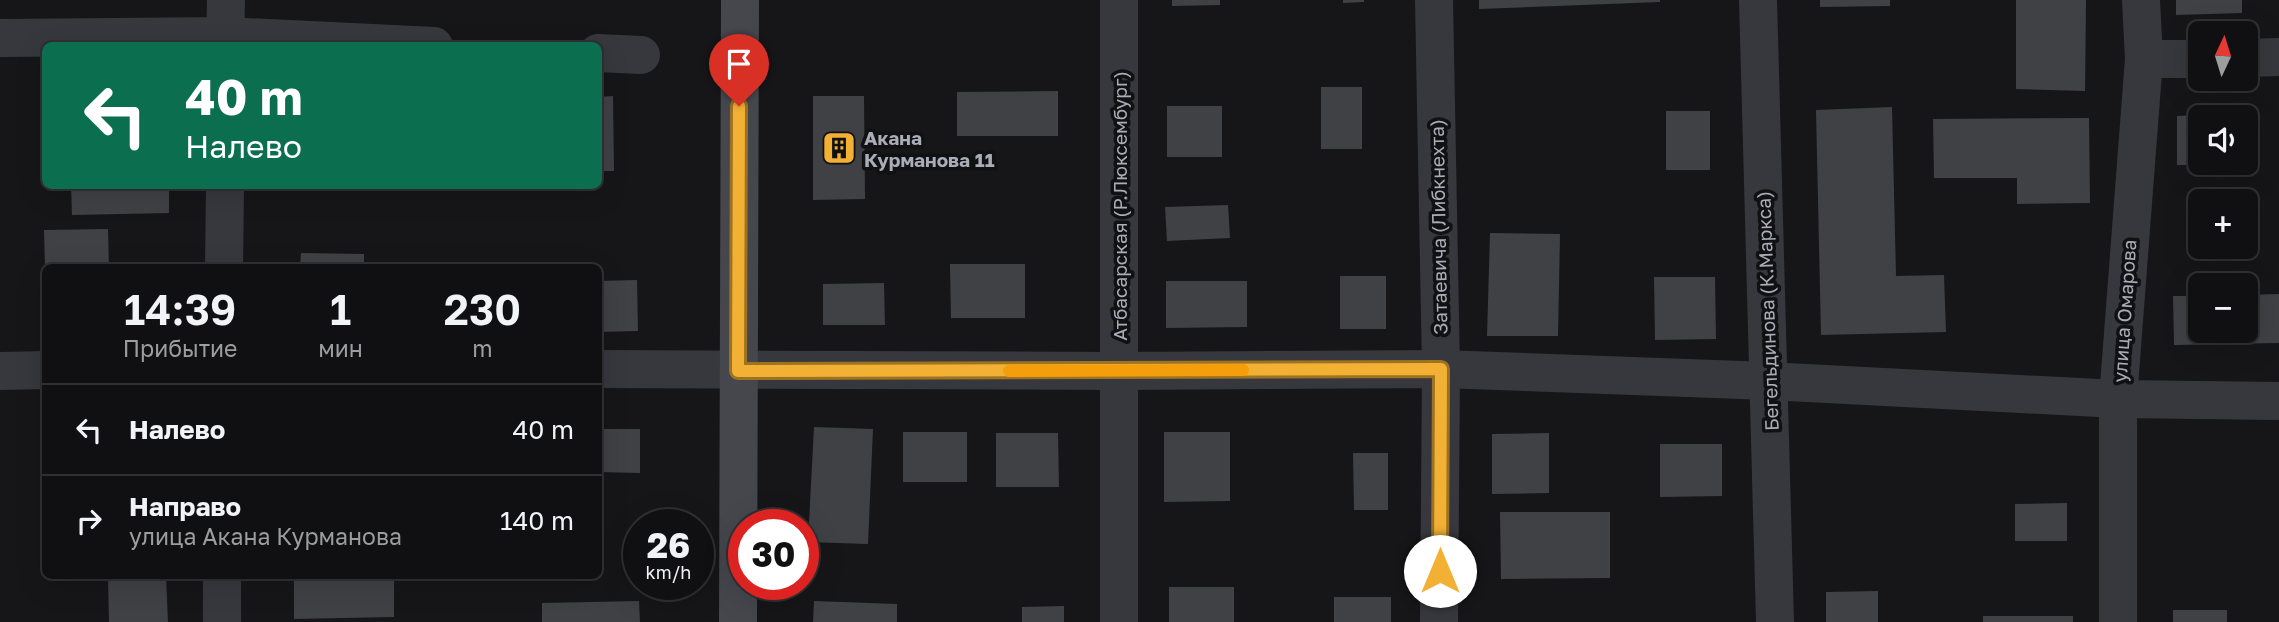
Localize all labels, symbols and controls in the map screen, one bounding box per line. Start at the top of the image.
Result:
north arrow [2188,21,2258,91]
map controls [2188,21,2258,343]
pin [709,34,769,106]
icon: arrive [720,45,758,83]
text: 40 m [185,67,303,126]
icon: left [70,70,161,161]
street label: Атбасарская (Р.Люксембург) [1108,71,1131,341]
button: sound [2188,105,2258,175]
street label: Затаевича (Либкнехта) [1425,119,1451,335]
place label: Акана Курманова 11 [864,126,995,171]
text: Налево [185,127,302,165]
building icon: Акана Курманова 11 [820,129,858,167]
button: + [2188,189,2258,259]
street label: Бегельдинова (К.Маркса) [1751,191,1783,431]
street label: улица Омарова [2108,239,2140,383]
button: − [2188,273,2258,343]
text: 14:39 [124,284,236,334]
text: 1 [330,284,351,334]
text: 230 [444,284,521,334]
text: Прибытие [123,334,237,362]
text: мин [318,334,363,362]
text: m [472,334,493,362]
icon: left [70,411,108,449]
text: Налево [129,414,225,445]
text: 40 m [513,414,574,445]
text: Направо [129,491,241,522]
icon: right [70,502,108,540]
text: 140 m [500,505,574,536]
speed limit sign: 30 [728,509,819,600]
text: улица Акана Курманова [129,522,402,550]
text: 26 [647,524,690,566]
position arrow [1403,534,1477,608]
text: km/h [646,561,691,583]

